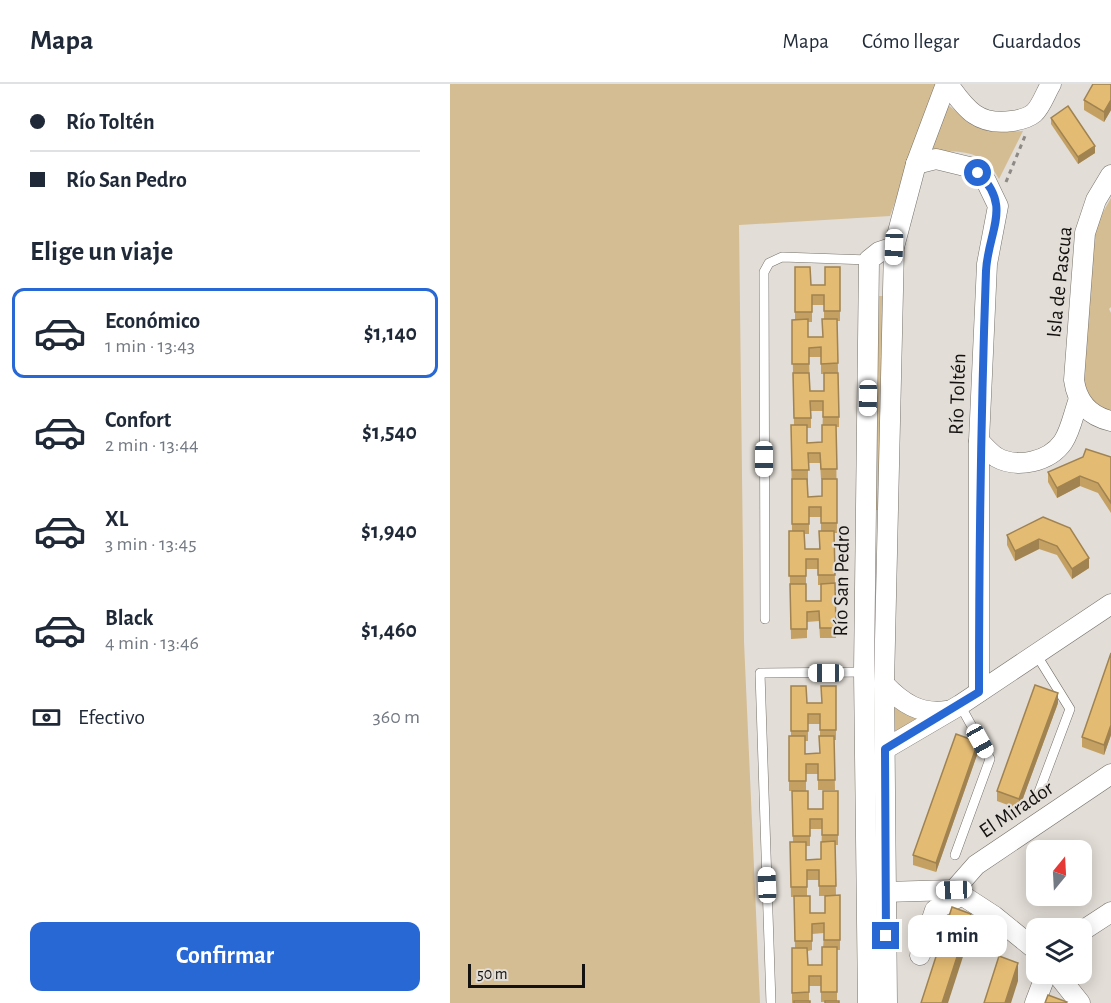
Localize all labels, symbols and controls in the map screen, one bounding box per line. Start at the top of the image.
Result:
text: Mapa [30,27,93,55]
text: Mapa [783,31,829,52]
text: Cómo llegar [862,31,959,52]
text: Guardados [992,31,1081,52]
text: Río Toltén [66,111,155,133]
route start [964,159,991,186]
text: Río San Pedro [66,169,187,191]
street label: Isla de Pascua [1043,225,1076,339]
car [884,229,904,265]
text: Elige un viaje [30,238,173,265]
icon: car [33,306,87,360]
text: Económico [105,310,200,332]
text: $1,140 [364,322,417,344]
text: 1 min · 13:43 [105,336,195,356]
street label: Río Toltén [946,353,969,435]
car [859,380,877,416]
icon: car [33,405,87,459]
text: Confort [105,409,171,431]
text: $1,540 [362,421,417,443]
text: 2 min · 13:44 [105,435,199,455]
car [755,441,773,477]
icon: car [33,504,87,558]
text: XL [105,508,128,530]
text: $1,940 [361,520,417,542]
street label: Río San Pedro [830,525,853,637]
text: 3 min · 13:45 [105,534,197,554]
icon: car [33,603,87,657]
text: Black [105,607,153,629]
text: $1,460 [361,619,417,641]
text: 4 min · 13:46 [105,633,199,653]
car [808,664,844,682]
icon: cash [30,701,63,734]
text: Efectivo [78,706,145,728]
text: 360 m [373,707,420,727]
car [963,721,997,761]
street label: El Mirador [975,777,1057,842]
north arrow [1026,840,1092,906]
map controls [1026,840,1092,984]
car [757,867,777,903]
car [936,880,972,900]
callout: 1 min [907,915,1006,957]
button: layers [1026,918,1092,984]
button: Confirmar [30,922,420,991]
route end [872,922,899,949]
text: 1 min [936,926,979,946]
scale bar [468,961,585,988]
text: 50 m [477,966,508,982]

